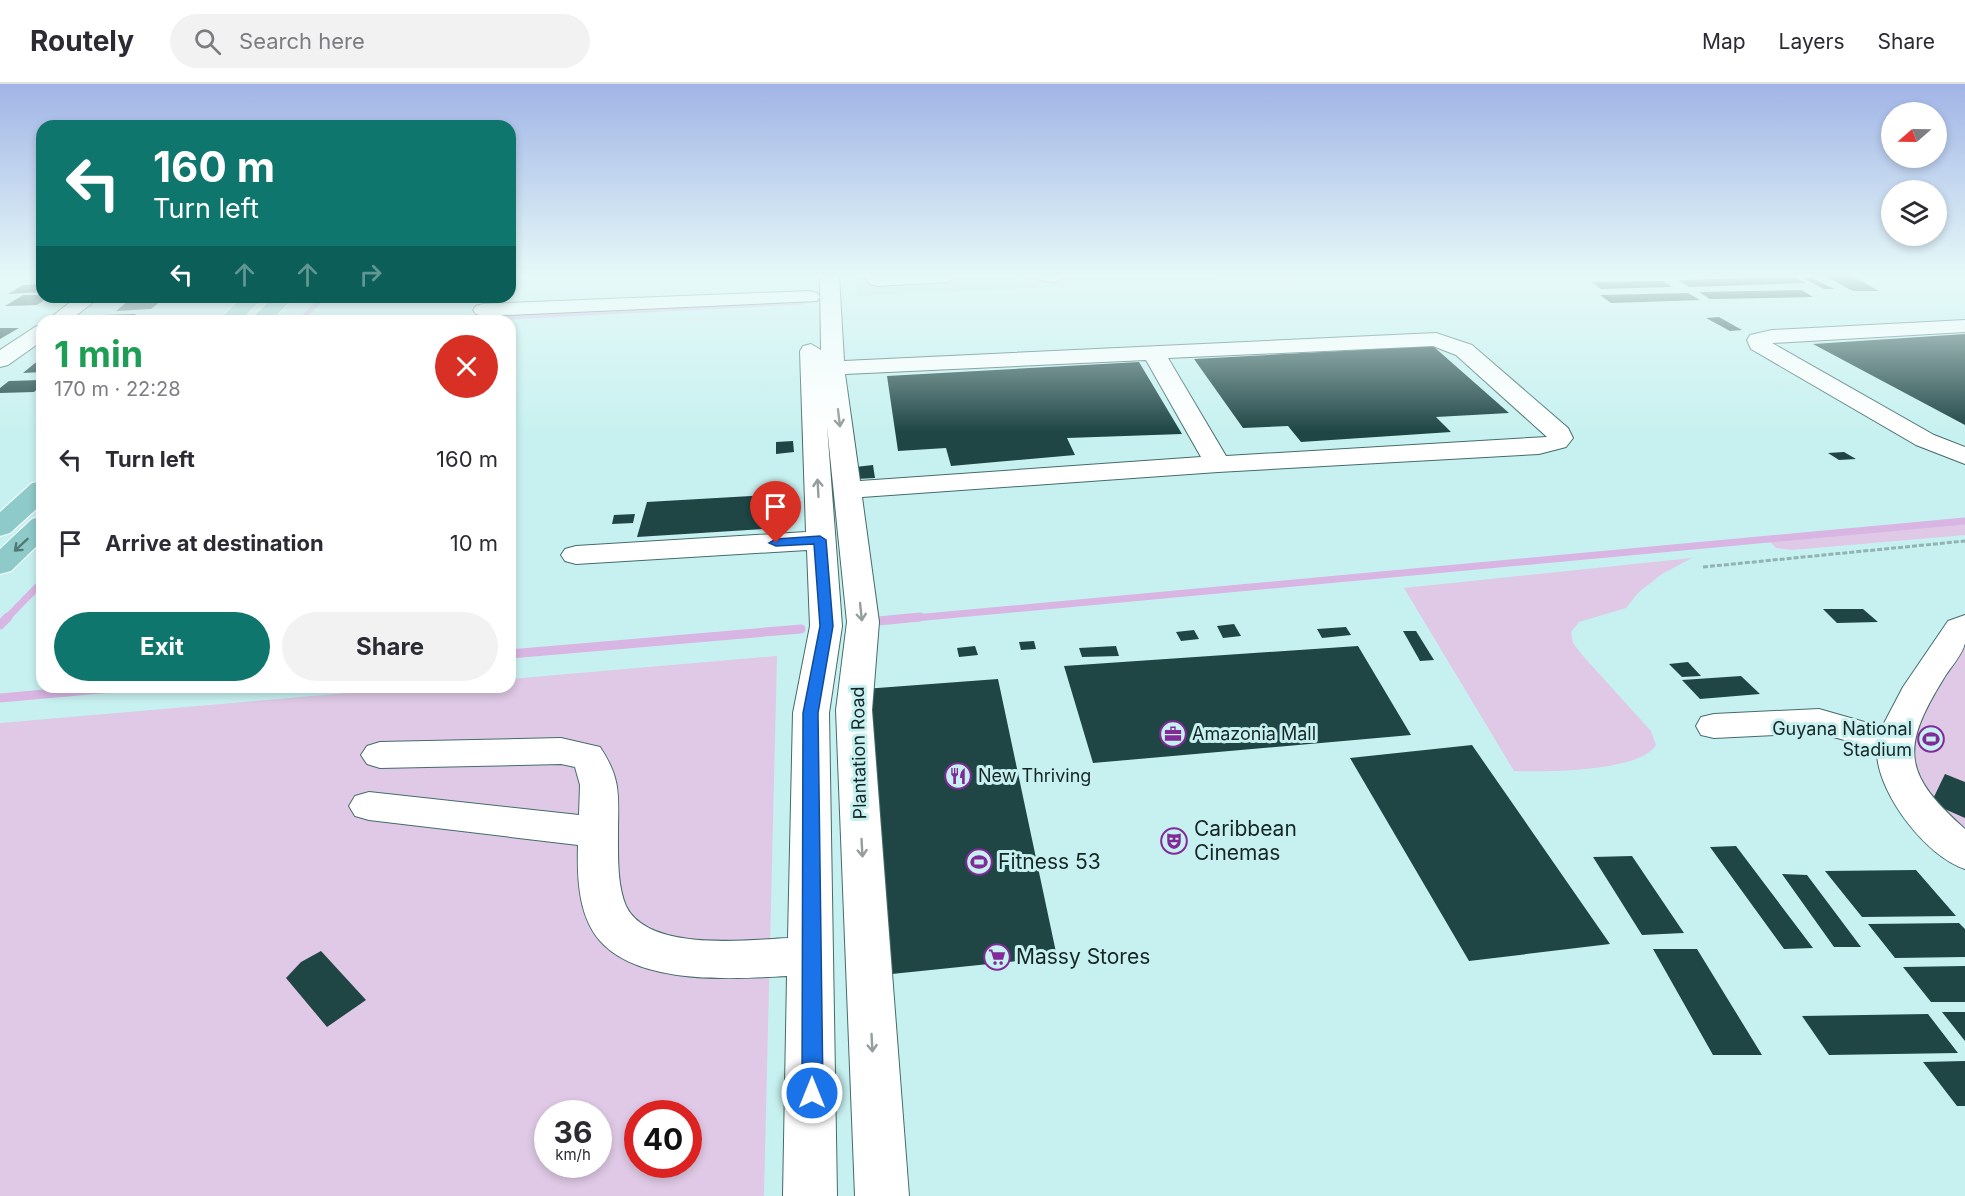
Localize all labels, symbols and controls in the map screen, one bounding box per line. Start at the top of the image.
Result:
search box [170,14,590,68]
text: Routely [30,24,134,58]
icon: search [191,25,224,58]
text: Search here [239,28,365,54]
text: Map [1702,29,1746,54]
text: Layers [1779,29,1845,54]
text: Share [1878,29,1935,54]
north arrow [1881,102,1947,168]
map controls [1881,102,1947,246]
text: 160 m [153,141,275,192]
icon: left [54,144,132,222]
button: layers [1881,180,1947,246]
text: Turn left [153,192,259,225]
icon: left [165,258,198,291]
icon: ahead [228,258,261,291]
icon: ahead [291,258,324,291]
icon: right [354,258,387,291]
text: 1 min [54,332,143,376]
button: close [435,335,498,398]
text: 170 m · 22:28 [54,377,181,401]
one-way arrow [834,408,845,428]
icon: left [54,443,87,476]
text: Turn left [105,446,195,472]
text: 160 m [436,446,498,472]
one-way arrow [812,479,823,499]
pin [750,481,801,543]
icon: arrive [759,490,792,523]
icon: arrive [54,527,87,560]
text: Arrive at destination [105,530,324,556]
text: 10 m [450,530,498,556]
one-way arrow [14,538,29,552]
one-way arrow [856,602,867,622]
button: Exit [54,612,270,681]
button: Share [282,612,498,681]
street label: Plantation Road [847,686,870,820]
place label: Guyana National Stadium [1772,718,1912,760]
office icon: Amazonia Mall [1158,719,1188,749]
place label: Amazonia Mall [1192,723,1316,744]
sports icon: Guyana National Stadium [1916,724,1946,754]
restaurant icon: New Thriving [943,761,973,791]
place label: New Thriving [978,765,1091,786]
place label: Caribbean Cinemas [1194,816,1297,865]
theatre icon: Caribbean Cinemas [1159,826,1189,856]
one-way arrow [856,838,867,858]
sports icon: Fitness 53 [964,847,994,877]
place label: Fitness 53 [998,849,1101,874]
supermarket icon: Massy Stores [982,942,1012,972]
place label: Massy Stores [1016,944,1150,969]
one-way arrow [866,1033,877,1053]
position arrow [780,1061,844,1125]
speed limit sign: 40 [624,1100,702,1178]
text: 36 [554,1114,592,1150]
text: km/h [555,1145,591,1164]

